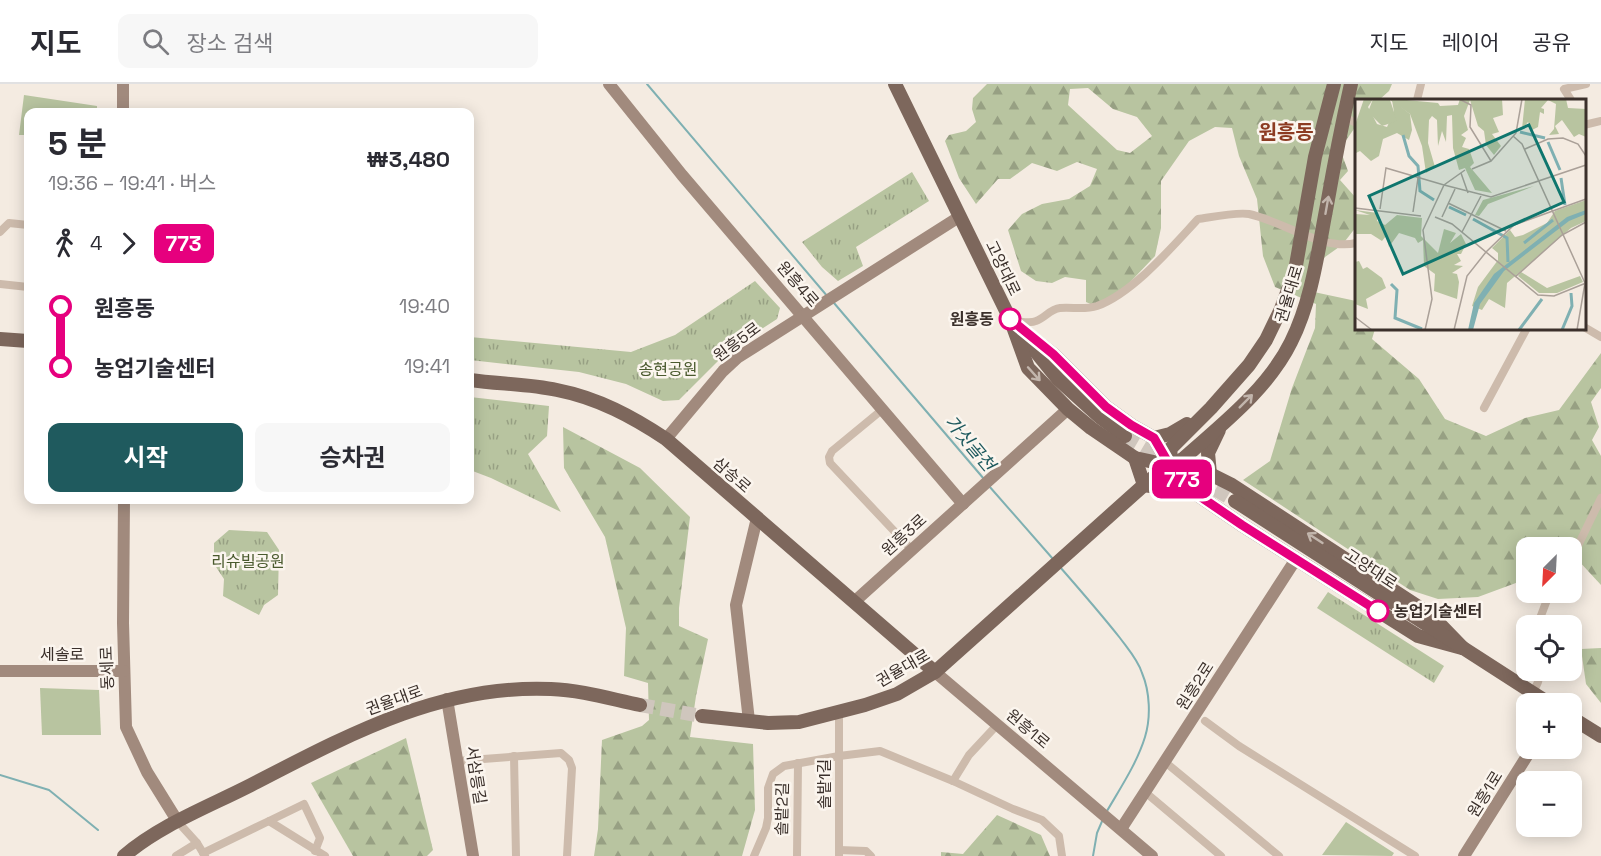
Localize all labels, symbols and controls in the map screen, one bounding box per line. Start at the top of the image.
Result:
search box [118,14,538,68]
text: 지도 [30,25,82,61]
icon: search [139,25,172,58]
text: 장소 검색 [187,29,273,57]
text: 지도 [1370,29,1408,56]
text: 레이어 [1441,29,1499,56]
text: 공유 [1532,29,1571,56]
inset map [1355,99,1586,330]
district label: 원흥동 [1258,119,1314,145]
text: 5 분 [48,123,107,165]
text: ₩3,480 [366,145,450,173]
text: 19:36 – 19:41 · 버스 [48,170,216,196]
one-way arrow [1321,196,1332,216]
icon: walk [48,227,81,260]
icon: forward [112,227,145,260]
text: 4 [90,230,103,256]
text: 773 [166,230,202,257]
street label: 고양대로 [981,237,1025,299]
street label: 원흥4로 [772,257,824,312]
street label: 권율대로 [1270,263,1308,325]
text: 19:40 [399,293,450,319]
text: 원흥동 [94,294,155,322]
marker: 원흥동 [999,308,1021,330]
place label: 원흥동 [950,309,994,330]
street label: 원흥5로 [709,317,765,367]
text: 19:41 [404,353,450,379]
text: 농업기술센터 [94,354,215,382]
park label: 송현공원 [639,359,697,380]
one-way arrow [1027,366,1041,381]
one-way arrow [1238,393,1253,408]
water label: 가싯골천 [940,410,1002,478]
button: 시작 [48,423,243,492]
button: 승차권 [255,423,450,492]
street label: 삼송로 [708,453,756,498]
line badge: 773 [1148,460,1216,498]
text: 773 [1164,466,1200,493]
street label: 원흥3로 [877,509,931,561]
one-way arrow [1308,532,1324,544]
north arrow [1516,537,1582,603]
map controls [1516,537,1582,837]
street label: 고양대로 [1341,544,1402,594]
park label: 리슈빌공원 [211,551,285,572]
marker: 농업기술센터 [1367,600,1389,622]
place label: 농업기술센터 [1394,601,1482,622]
button: locate [1516,615,1582,681]
street label: 세솔로 [40,644,84,665]
street label: 권율대로 [872,644,934,692]
street label: 동세로 [96,645,118,690]
street label: 원흥2로 [1172,657,1219,714]
street label: 권율대로 [363,680,426,720]
button: + [1516,693,1582,759]
street label: 원흥1로 [1002,705,1054,754]
street label: 서삼릉길 [461,744,491,806]
street label: 솔밭1길 [814,759,835,809]
street label: 원흥1로 [1463,767,1508,821]
button: − [1516,771,1582,837]
street label: 솔밭2길 [771,782,793,836]

